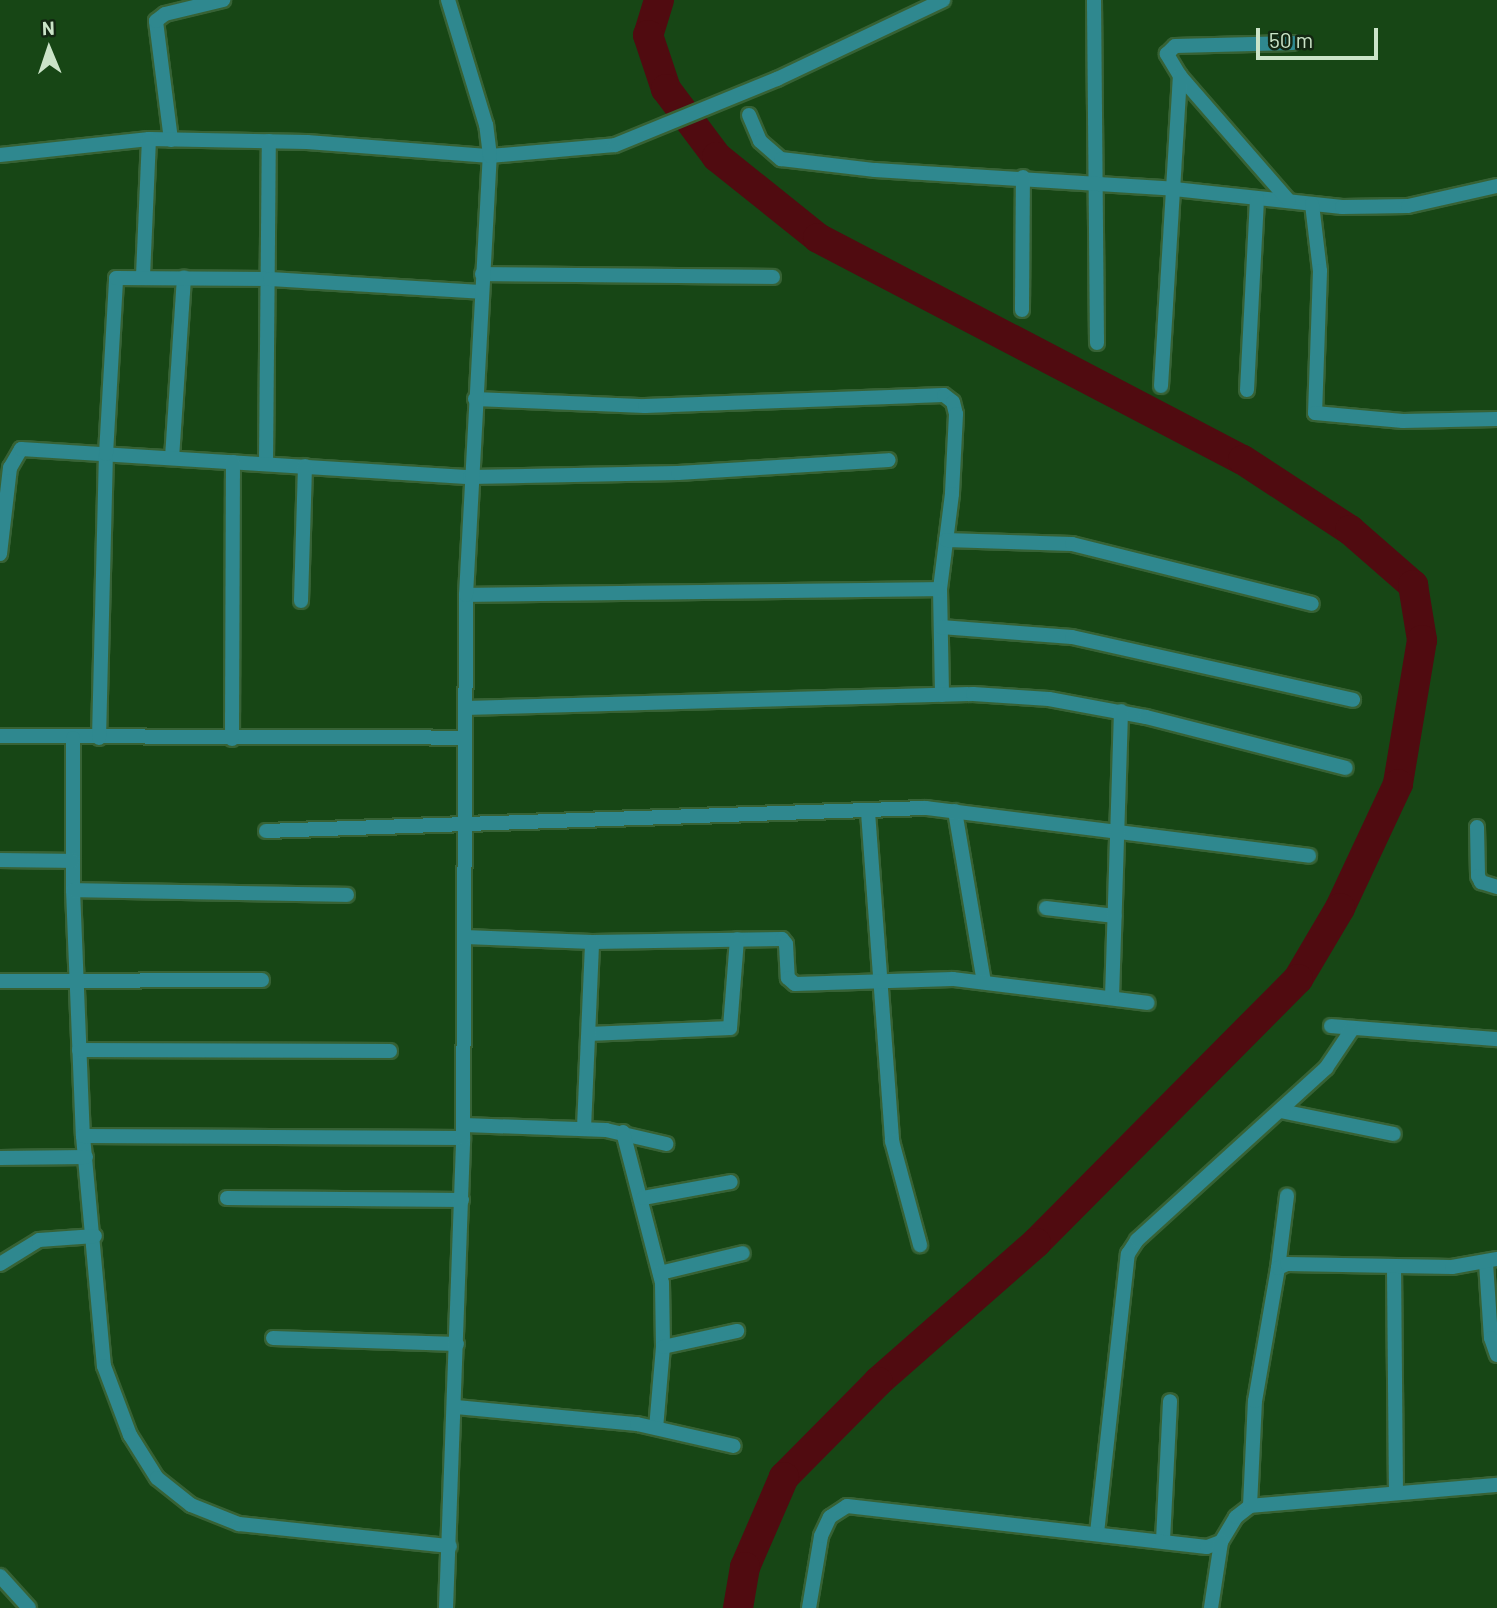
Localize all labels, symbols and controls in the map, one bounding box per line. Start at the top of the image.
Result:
north arrow [14,14,84,84]
scale bar [1259,14,1382,58]
text: N [42,16,55,39]
text: 50 m [1269,27,1313,52]

